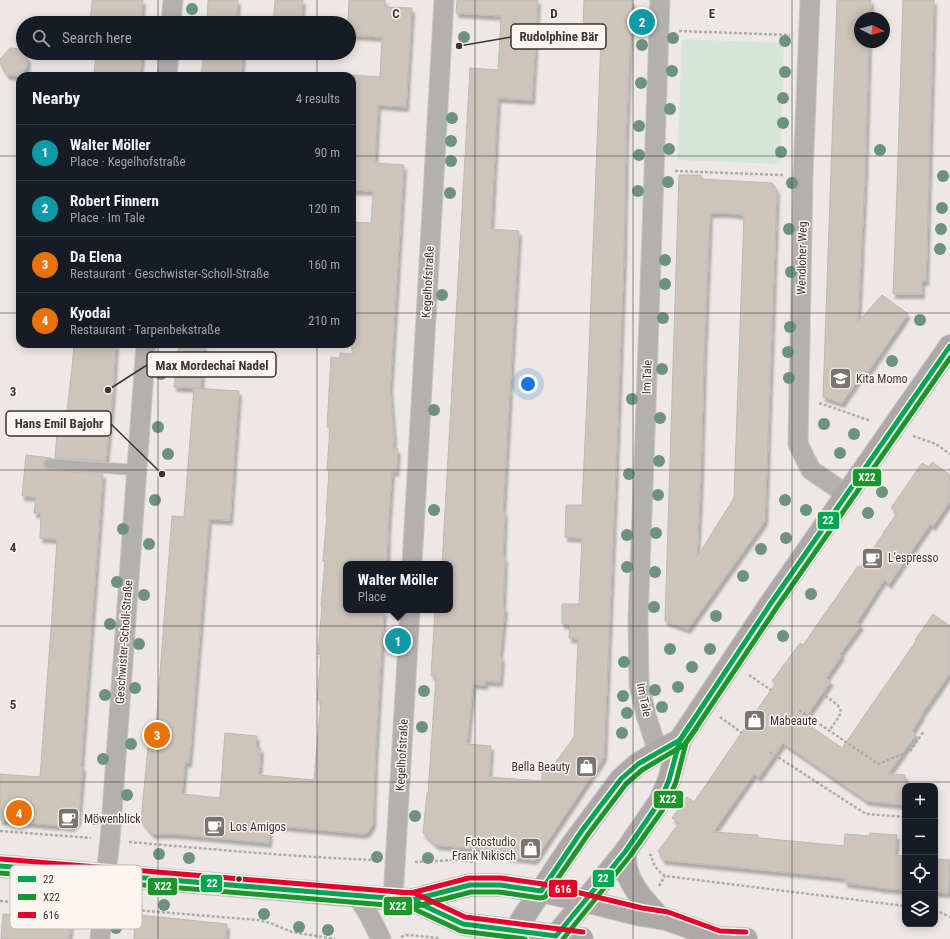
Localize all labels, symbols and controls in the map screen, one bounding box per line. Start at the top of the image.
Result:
text: C [392,6,400,21]
text: D [550,6,558,21]
text: E [709,6,716,21]
pin: 2 [629,7,655,37]
north arrow [854,12,890,48]
search box [16,16,356,60]
callout: Rudolphine Bär [511,24,606,49]
icon: search [30,27,52,49]
text: Search here [62,29,132,47]
text: Rudolphine Bär [519,29,599,44]
text: Nearby [32,88,80,108]
text: 4 results [296,91,340,106]
text: Walter Möller [70,136,151,154]
text: 1 [42,145,48,160]
text: 90 m [314,145,340,160]
text: Place · Kegelhofstraße [70,154,186,169]
text: Robert Finnern [70,192,159,210]
text: 2 [42,201,48,216]
text: 120 m [308,201,340,216]
text: Place · Im Tale [70,210,145,225]
street label: Wendloher Weg [794,221,810,295]
street label: Kegelhofstraße [419,245,437,318]
text: Da Elena [70,248,122,266]
text: 3 [42,257,48,272]
text: 160 m [308,257,340,272]
text: Restaurant · Geschwister-Scholl-Straße [70,266,269,281]
text: Kyodai [70,304,110,322]
text: 4 [42,313,48,328]
text: 210 m [308,313,340,328]
text: Restaurant · Tarpenbekstraße [70,322,220,337]
callout: Max Mordechai Nadel [147,352,276,377]
text: Max Mordechai Nadel [156,358,268,373]
street label: Im Tale [639,359,655,394]
school or university icon: Kita Momo [828,366,854,392]
place label: Kita Momo [856,372,908,386]
your location [518,374,538,394]
text: 3 [10,384,16,399]
callout: Hans Emil Bajohr [6,411,111,436]
text: Hans Emil Bajohr [15,416,104,431]
line badge: X22 [852,468,882,487]
text: X22 [858,471,876,484]
line badge: 22 [817,511,840,530]
text: 22 [822,514,834,527]
text: 4 [10,540,17,555]
cafe icon: L'espresso [859,545,885,571]
place label: L'espresso [888,551,939,565]
popup [343,561,453,613]
text: Walter Möller [358,571,438,589]
street label: Geschwister-Scholl-Straße [113,579,135,704]
text: Place [358,589,386,604]
pin: 1 [385,626,411,656]
street label: Im Tale [634,682,654,719]
text: 5 [10,697,17,712]
shop icon: Mabeaute [742,708,768,734]
place label: Mabeaute [770,714,817,728]
street label: Kegelhofstraße [393,718,411,791]
pin: 3 [144,720,170,750]
shop icon: Bella Beauty [573,754,599,780]
place label: Bella Beauty [512,760,570,774]
map controls [902,783,938,927]
button: + [902,783,938,819]
line badge: X22 [653,790,684,809]
text: X22 [659,793,677,806]
pin: 4 [6,798,32,828]
cafe icon: Möwenblick [55,806,81,832]
place label: Möwenblick [84,812,141,826]
cafe icon: Los Amigos [201,814,227,840]
button: − [902,819,938,855]
place label: Los Amigos [230,820,286,834]
place label: Fotostudio Frank Nikisch [452,835,516,863]
shop icon: Fotostudio Frank Nikisch [518,836,544,862]
button: locate [902,855,938,891]
legend [10,865,142,929]
line badge: 22 [592,869,615,888]
text: 22 [597,872,609,885]
text: 22 [43,873,54,886]
line badge: 22 [200,874,223,893]
unlabelled marker [234,874,244,884]
line badge: X22 [147,877,178,896]
text: 22 [206,877,218,890]
line badge: 616 [548,879,578,898]
text: X22 [154,880,172,893]
text: 616 [555,883,572,896]
text: X22 [43,891,60,904]
button: layers [902,891,938,927]
line badge: X22 [383,896,413,916]
text: X22 [389,900,407,913]
text: 616 [43,909,59,922]

